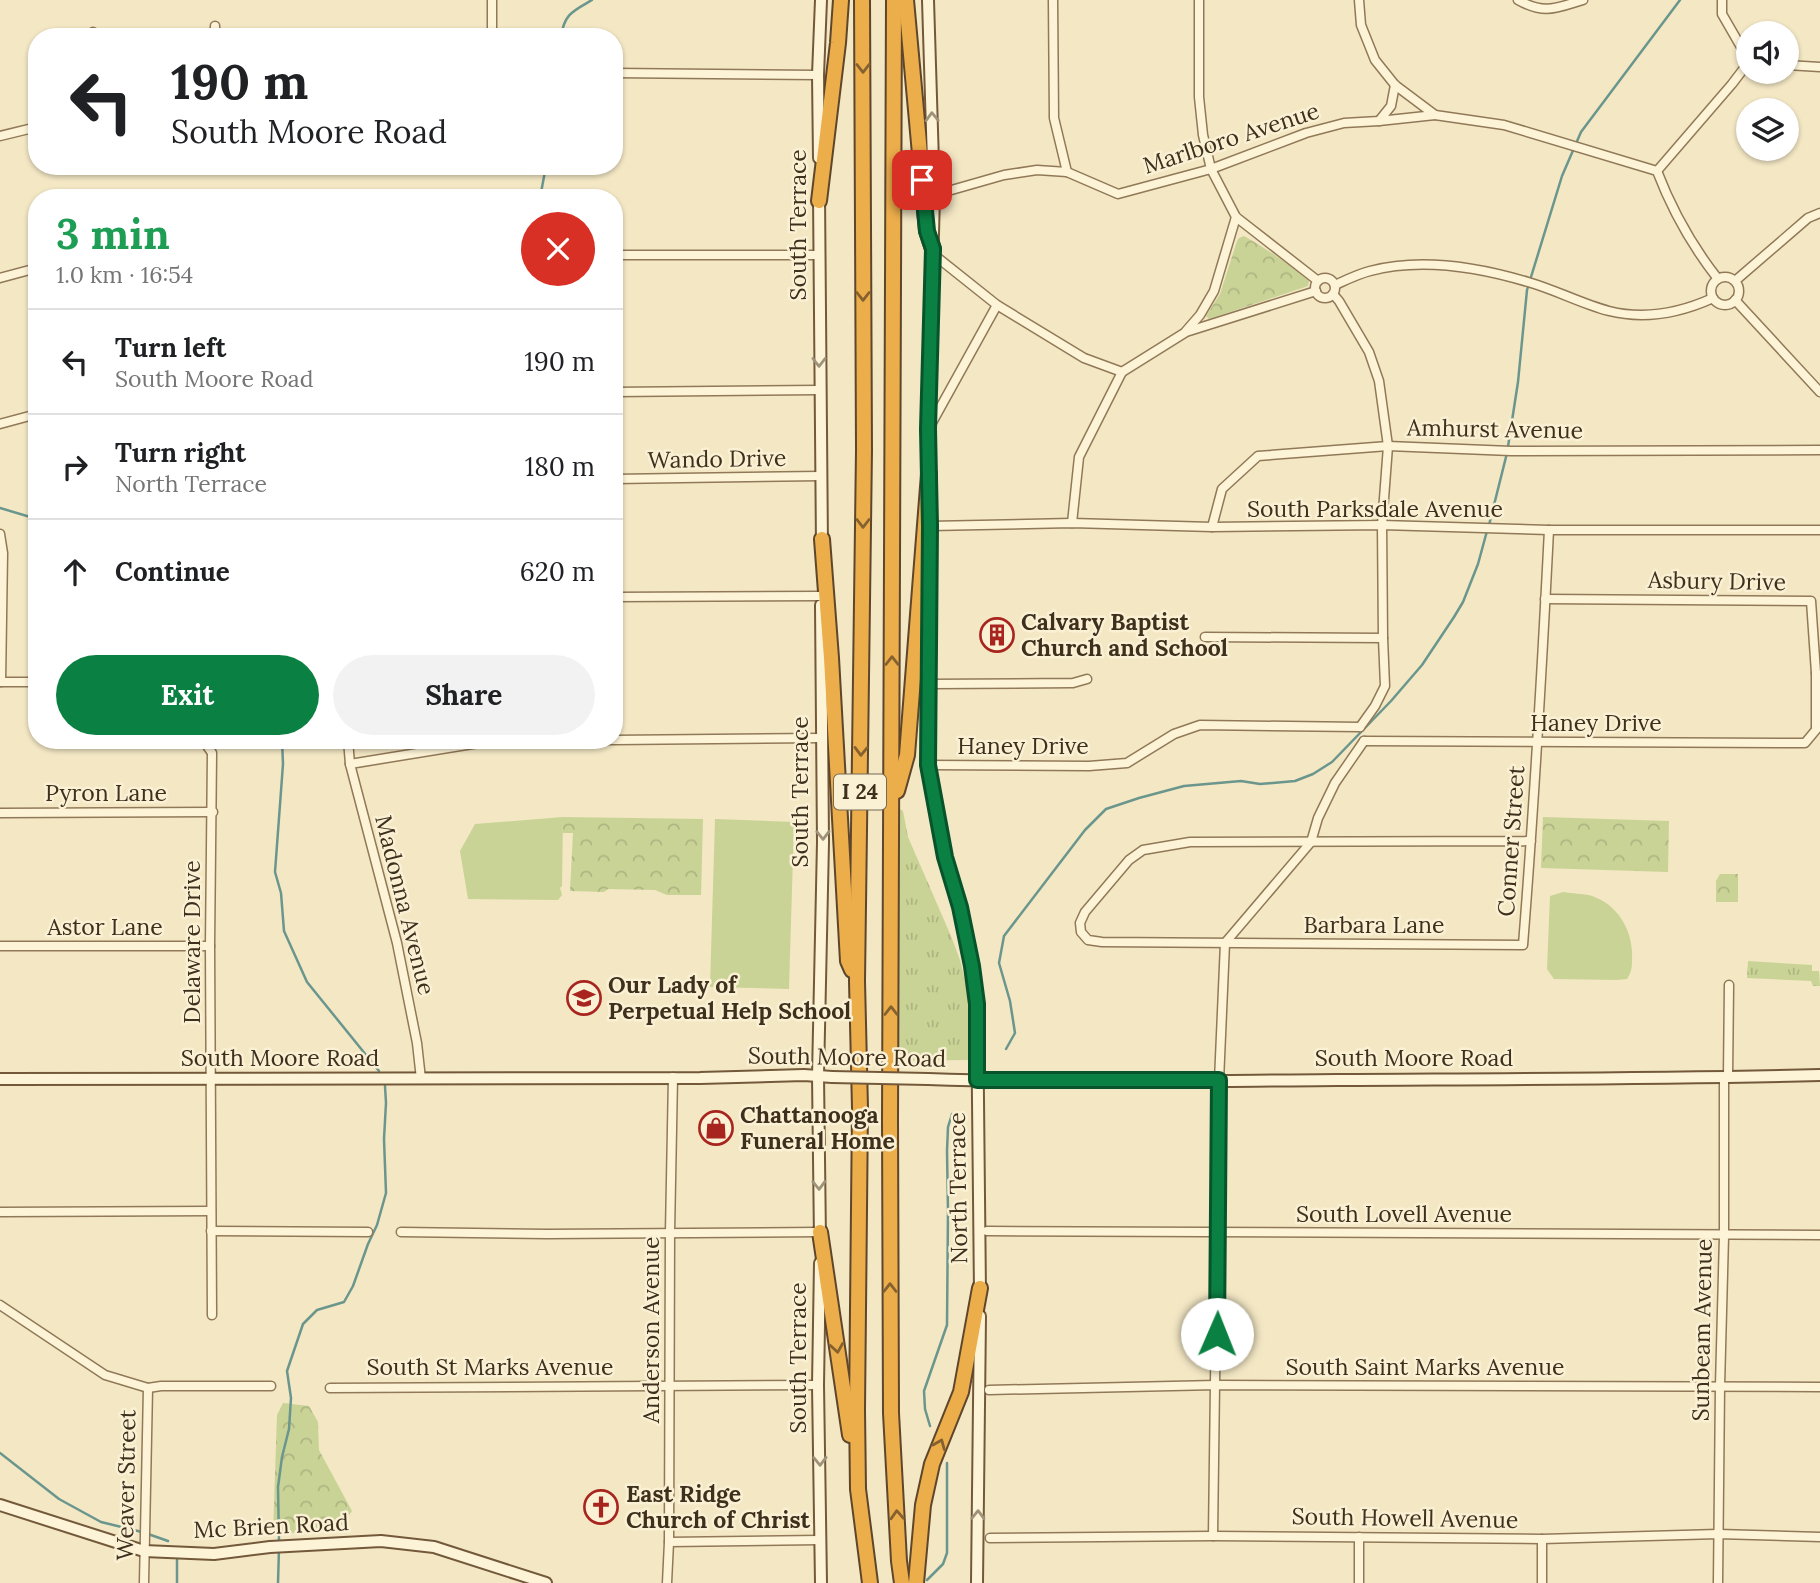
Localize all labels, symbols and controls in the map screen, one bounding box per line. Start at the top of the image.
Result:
map controls [1736,21,1799,161]
button: sound [1736,21,1799,84]
text: 190 m [171,50,308,112]
icon: left [56,56,147,147]
one-way arrow [855,63,871,74]
street label: Marlboro Avenue [1139,95,1322,180]
button: layers [1736,98,1799,161]
text: South Moore Road [171,111,447,152]
one-way arrow [924,111,939,122]
street label: South Terrace [783,149,812,301]
pin [892,150,952,210]
icon: arrive [903,161,941,199]
text: 3 min [56,207,170,261]
button: close [521,212,595,286]
text: 1.0 km · 16:54 [56,260,193,289]
one-way arrow [855,291,871,301]
text: Turn left [115,331,226,364]
icon: left [56,343,94,381]
text: 190 m [524,345,595,378]
one-way arrow [812,357,827,368]
text: South Moore Road [115,364,314,393]
street label: Amhurst Avenue [1406,412,1583,445]
text: Turn right [115,436,246,469]
street label: Wando Drive [647,443,787,474]
icon: right [56,448,94,486]
text: 180 m [525,450,595,483]
text: North Terrace [115,469,267,498]
street label: South Parksdale Avenue [1247,494,1503,523]
one-way arrow [855,518,871,529]
icon: ahead [56,553,94,591]
text: Continue [115,555,230,588]
text: 620 m [520,555,595,588]
street label: Asbury Drive [1647,565,1786,596]
place label: Calvary Baptist Church and School [1021,607,1228,662]
building icon: Calvary Baptist Church and School [978,616,1016,654]
button: Exit [56,655,319,735]
button: Share [333,655,595,735]
one-way arrow [884,655,900,666]
street label: Haney Drive [1530,708,1662,737]
street label: South Terrace [785,716,814,868]
street label: Haney Drive [957,731,1089,760]
one-way arrow [853,746,869,756]
street label: Conner Street [1491,764,1530,917]
road number: I 24 [834,774,886,810]
street label: Pyron Lane [45,778,167,807]
street label: Madonna Avenue [369,812,442,998]
one-way arrow [815,829,830,840]
street label: Delaware Drive [177,860,206,1024]
street label: Barbara Lane [1303,910,1445,939]
street label: Astor Lane [46,912,163,941]
place label: Our Lady of Perpetual Help School [608,970,851,1025]
school or university icon: Our Lady of Perpetual Help School [565,979,603,1017]
one-way arrow [883,1005,898,1016]
street label: South Moore Road [748,1040,947,1073]
street label: South Moore Road [181,1043,379,1072]
street label: South Moore Road [1315,1043,1513,1072]
place label: Chattanooga Funeral Home [740,1100,895,1155]
shop icon: Chattanooga Funeral Home [697,1109,735,1147]
street label: North Terrace [942,1112,973,1264]
one-way arrow [812,1179,827,1190]
street label: South Lovell Avenue [1296,1199,1512,1228]
street label: Anderson Avenue [636,1237,665,1424]
street label: Sunbeam Avenue [1685,1238,1718,1422]
street label: South Terrace [783,1282,812,1434]
one-way arrow [883,1282,898,1293]
position arrow [1180,1297,1254,1371]
one-way arrow [830,1343,845,1354]
street label: South St Marks Avenue [367,1352,613,1381]
street label: South Saint Marks Avenue [1286,1352,1565,1381]
street label: Weaver Street [110,1409,141,1561]
one-way arrow [931,1439,945,1451]
one-way arrow [812,1456,827,1467]
place label: East Ridge Church of Christ [626,1479,811,1534]
church icon: East Ridge Church of Christ [582,1488,620,1526]
street label: South Howell Avenue [1291,1501,1519,1534]
street label: Mc Brien Road [193,1507,350,1544]
one-way arrow [890,1509,905,1520]
one-way arrow [970,1509,986,1520]

